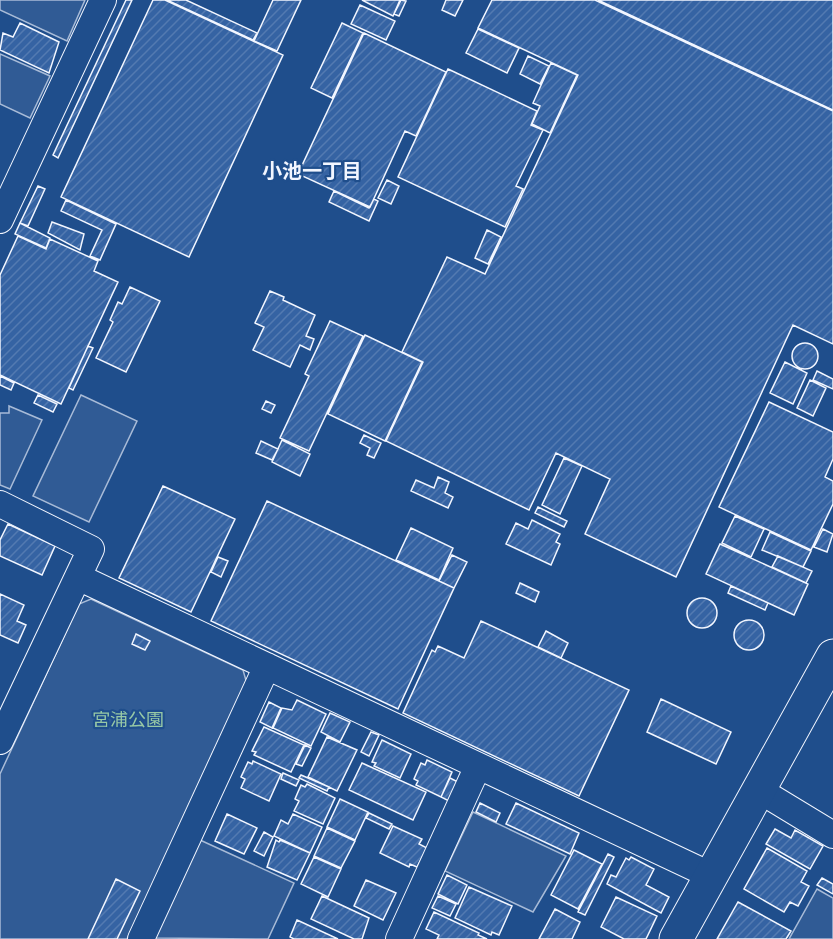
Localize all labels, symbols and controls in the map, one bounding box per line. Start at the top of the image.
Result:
district label: 小池一丁目 [262,159,362,183]
park label: 宮浦公園 [92,709,164,731]

